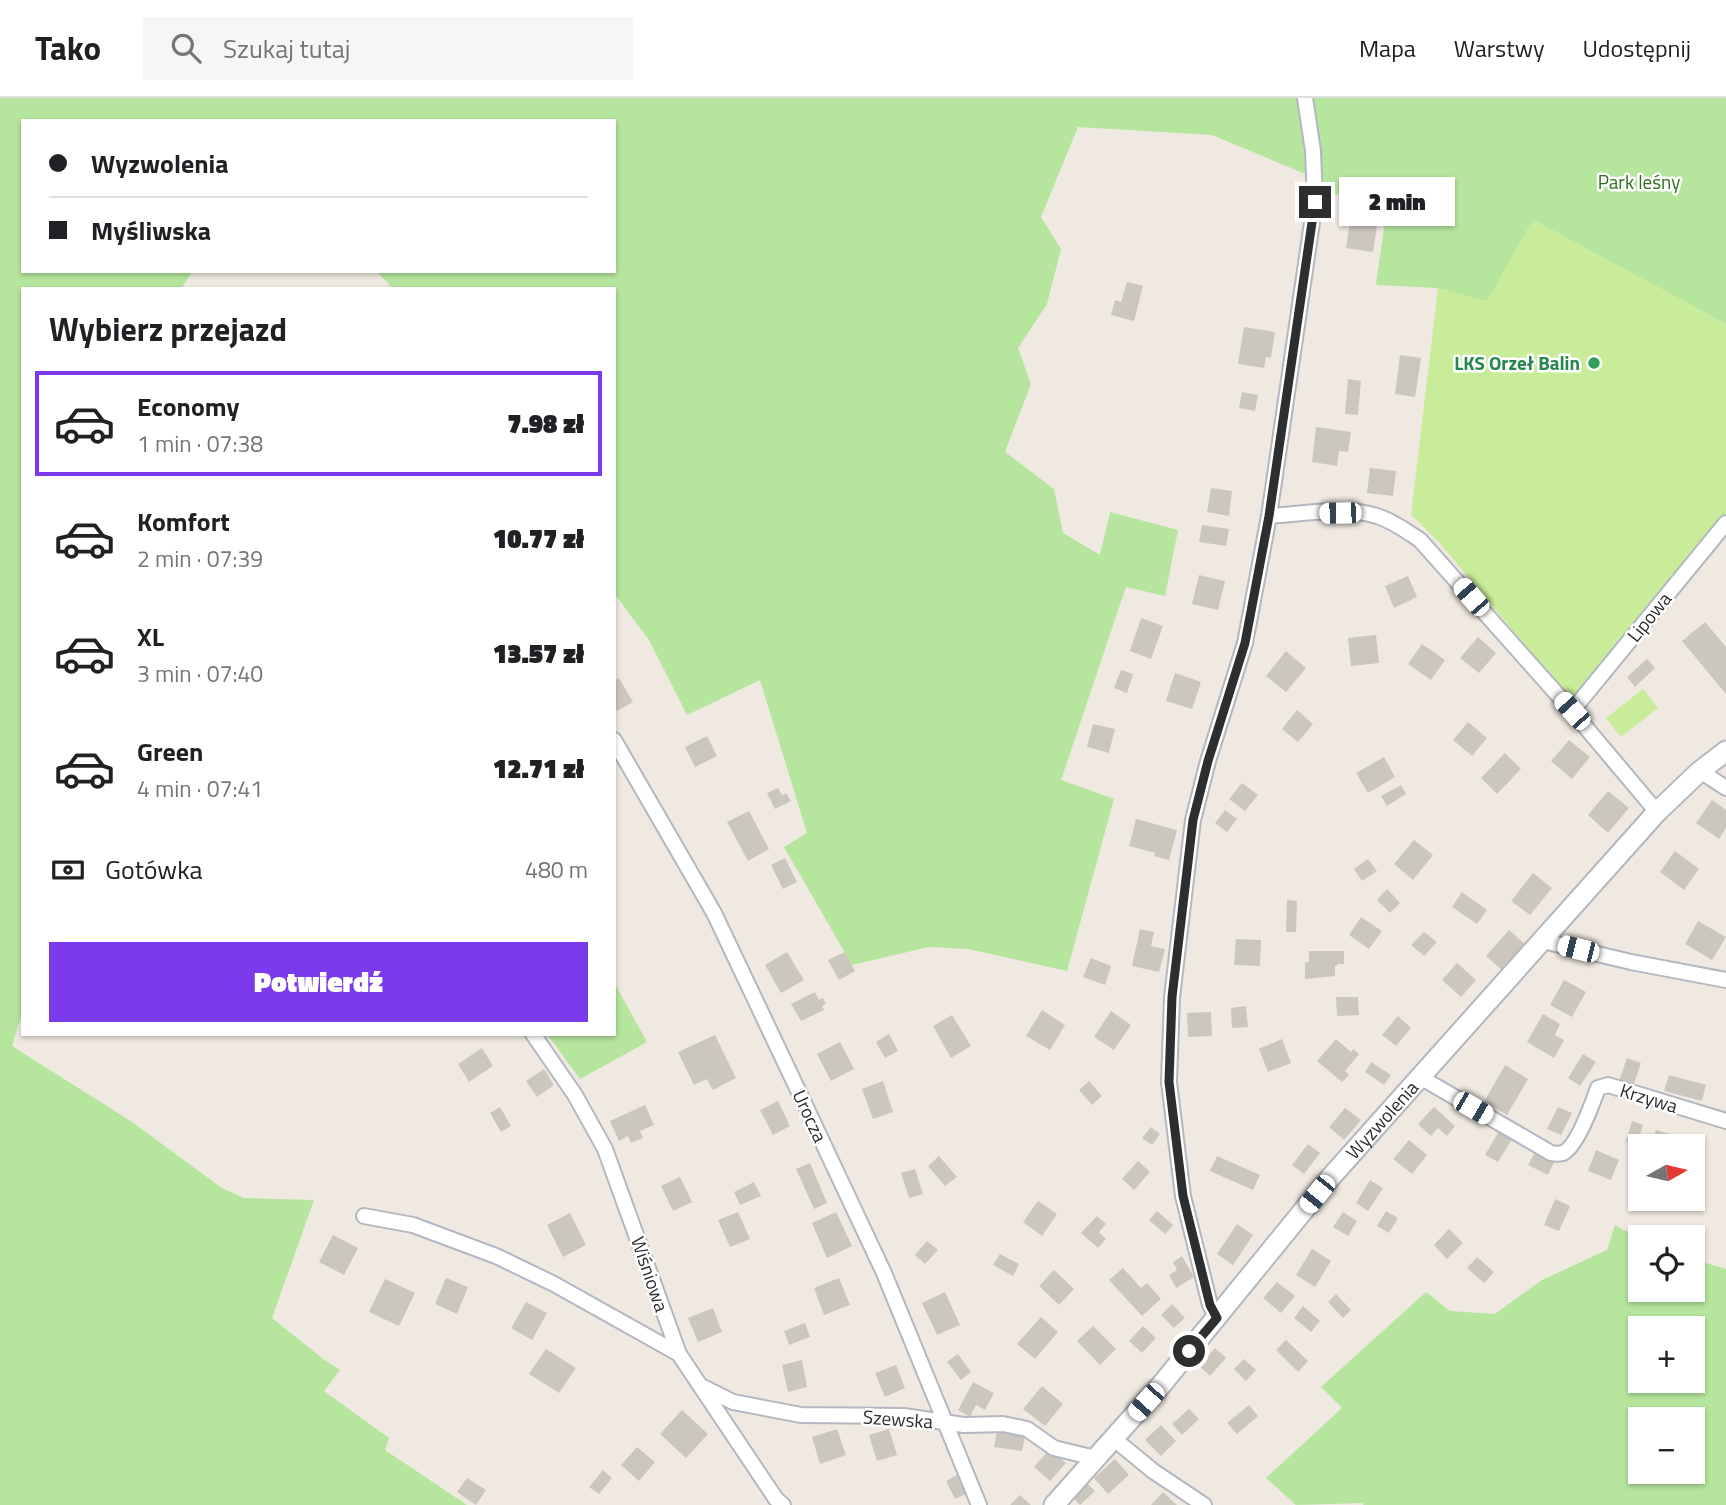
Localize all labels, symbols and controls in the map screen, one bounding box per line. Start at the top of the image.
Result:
search box [143,17,633,80]
text: Tako [35,23,101,73]
icon: search [167,29,205,67]
text: Szukaj tutaj [223,29,350,68]
text: Mapa [1359,30,1416,66]
text: Warstwy [1454,30,1545,66]
text: Udostępnij [1583,30,1691,66]
text: Wyzwolenia [91,144,229,183]
park label: Park leśny [1598,167,1680,196]
callout: 2 min [1340,178,1455,226]
text: 2 min [1368,184,1426,219]
route end [1299,186,1331,218]
text: Myśliwska [91,211,211,250]
text: Wybierz przejazd [49,305,287,353]
place label: LKS Orzeł Balin [1454,348,1580,377]
marker: LKS Orzeł Balin [1586,355,1602,371]
text: Economy [137,387,239,426]
icon: car [53,392,116,455]
text: 7.98 zł [507,404,584,443]
text: 1 min · 07:38 [137,426,263,461]
text: Komfort [137,502,230,541]
car [1319,502,1362,524]
icon: car [53,507,116,570]
text: 10.77 zł [493,519,584,558]
text: 2 min · 07:39 [137,541,263,576]
car [1450,574,1493,620]
street label: Lipowa [1619,585,1678,648]
text: XL [137,617,164,656]
icon: car [53,622,116,685]
text: 13.57 zł [493,634,584,673]
text: 3 min · 07:40 [137,656,263,691]
car [1551,688,1594,734]
text: Green [137,732,203,771]
icon: car [53,737,116,800]
text: 12.71 zł [493,749,584,788]
text: 4 min · 07:41 [137,771,263,806]
text: Gotówka [105,850,203,889]
icon: cash [49,851,87,889]
text: 480 m [525,852,588,887]
car [1556,934,1601,964]
button: Potwierdź [49,942,588,1022]
street label: Wyzwolenia [1338,1073,1425,1165]
street label: Krzywa [1617,1075,1682,1120]
street label: Urocza [786,1085,835,1147]
car [1450,1088,1497,1128]
north arrow [1628,1134,1704,1211]
map controls [1628,1134,1705,1484]
car [1296,1171,1339,1217]
button: locate [1628,1225,1705,1302]
street label: Wiśniowa [624,1232,677,1316]
button: + [1628,1316,1705,1393]
route start [1173,1335,1205,1367]
car [1125,1379,1168,1425]
street label: Szewska [862,1402,934,1435]
button: − [1628,1407,1705,1484]

